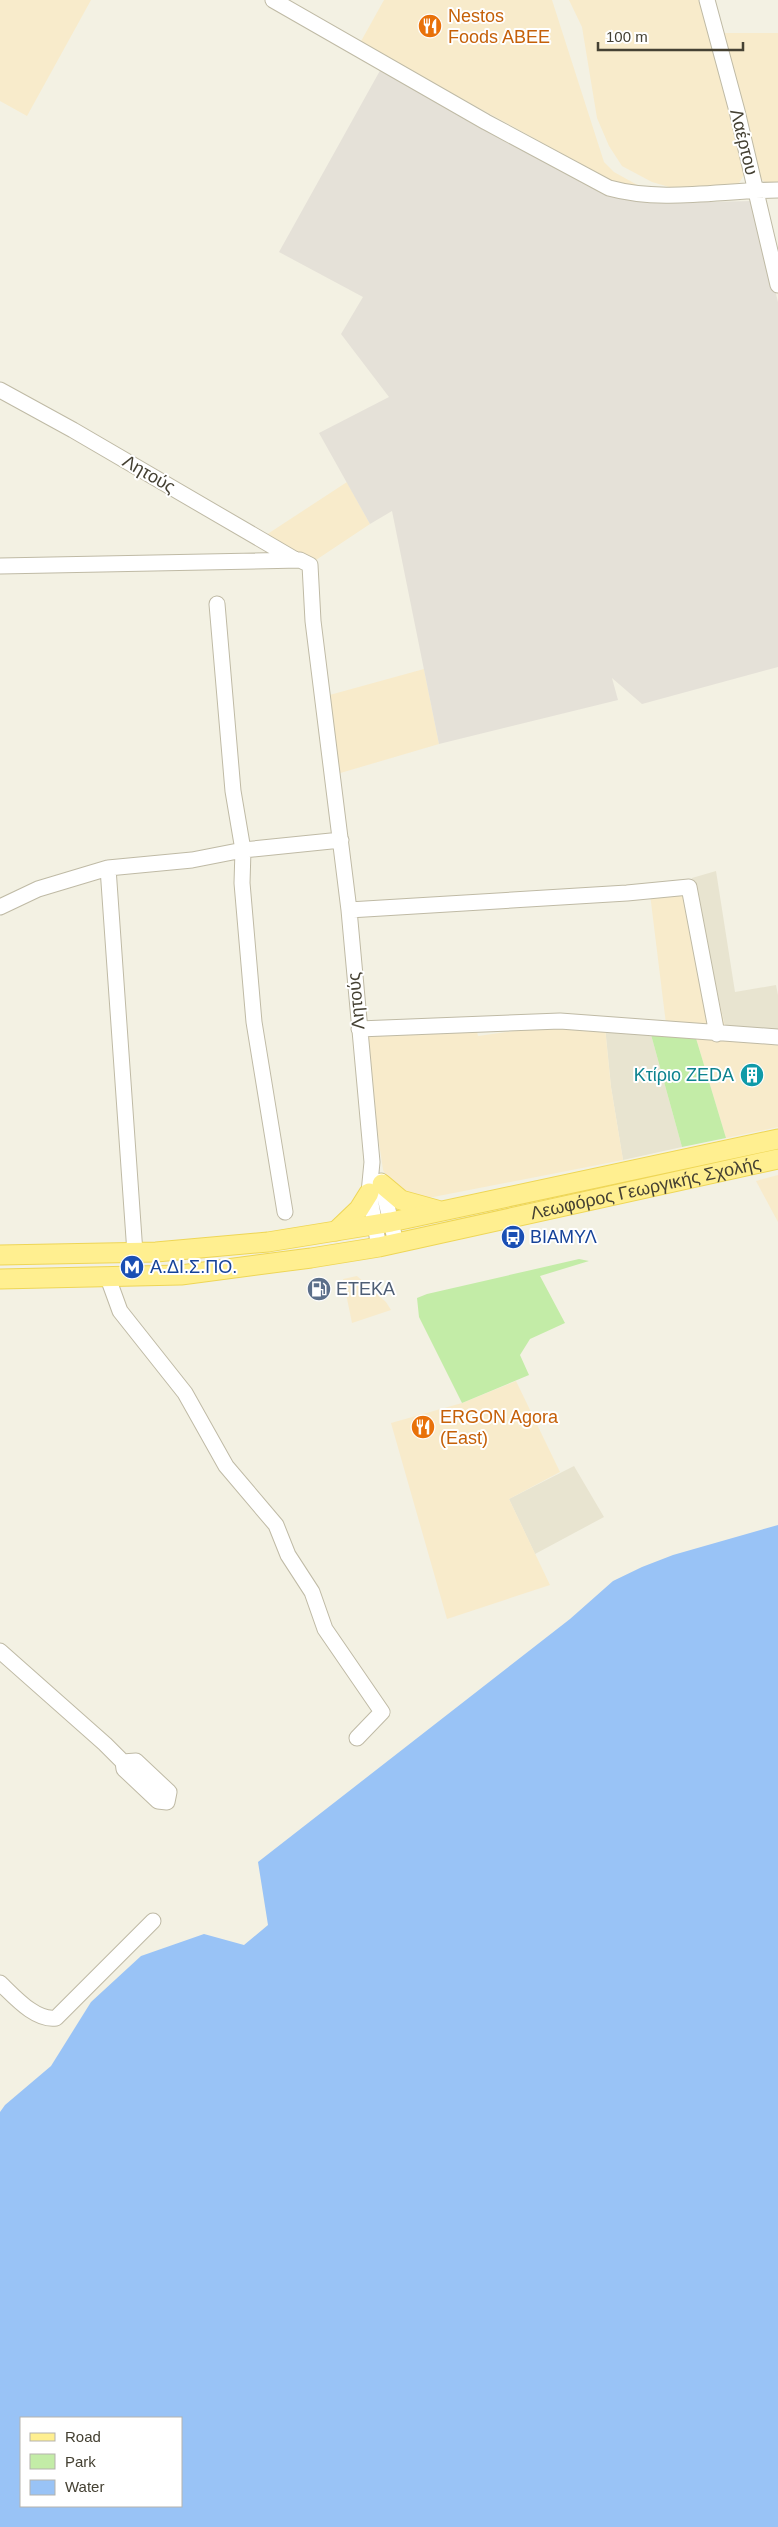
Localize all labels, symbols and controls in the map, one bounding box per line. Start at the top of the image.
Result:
place label: Nestos Foods ABEE [448,6,550,47]
restaurant icon: Nestos Foods ABEE [417,13,443,39]
scale bar [598,20,743,52]
text: 100 m [606,28,648,45]
street label: Λαέρτου [726,107,762,177]
street label: Λητούς [119,451,179,497]
street label: Λητούς [344,971,368,1030]
building icon: Κτίριο ZEDA [739,1062,765,1088]
place label: Κτίριο ZEDA [634,1065,734,1085]
street label: Λεωφόρος Γεωργικής Σχολής [529,1153,763,1223]
bus stop icon: ΒΙΑΜΥΛ [500,1224,526,1250]
place label: ΒΙΑΜΥΛ [530,1227,597,1247]
metro station icon: Α.ΔΙ.Σ.ΠΟ. [119,1254,145,1280]
place label: Α.ΔΙ.Σ.ΠΟ. [150,1257,237,1277]
fuel station icon: ΕΤΕΚΑ [306,1276,332,1302]
place label: ΕΤΕΚΑ [336,1279,395,1299]
place label: ERGON Agora (East) [440,1407,559,1448]
restaurant icon: ERGON Agora (East) [410,1414,436,1440]
legend [20,2417,182,2507]
text: Road [65,2428,101,2445]
text: Park [65,2453,96,2470]
text: Water [65,2478,104,2495]

